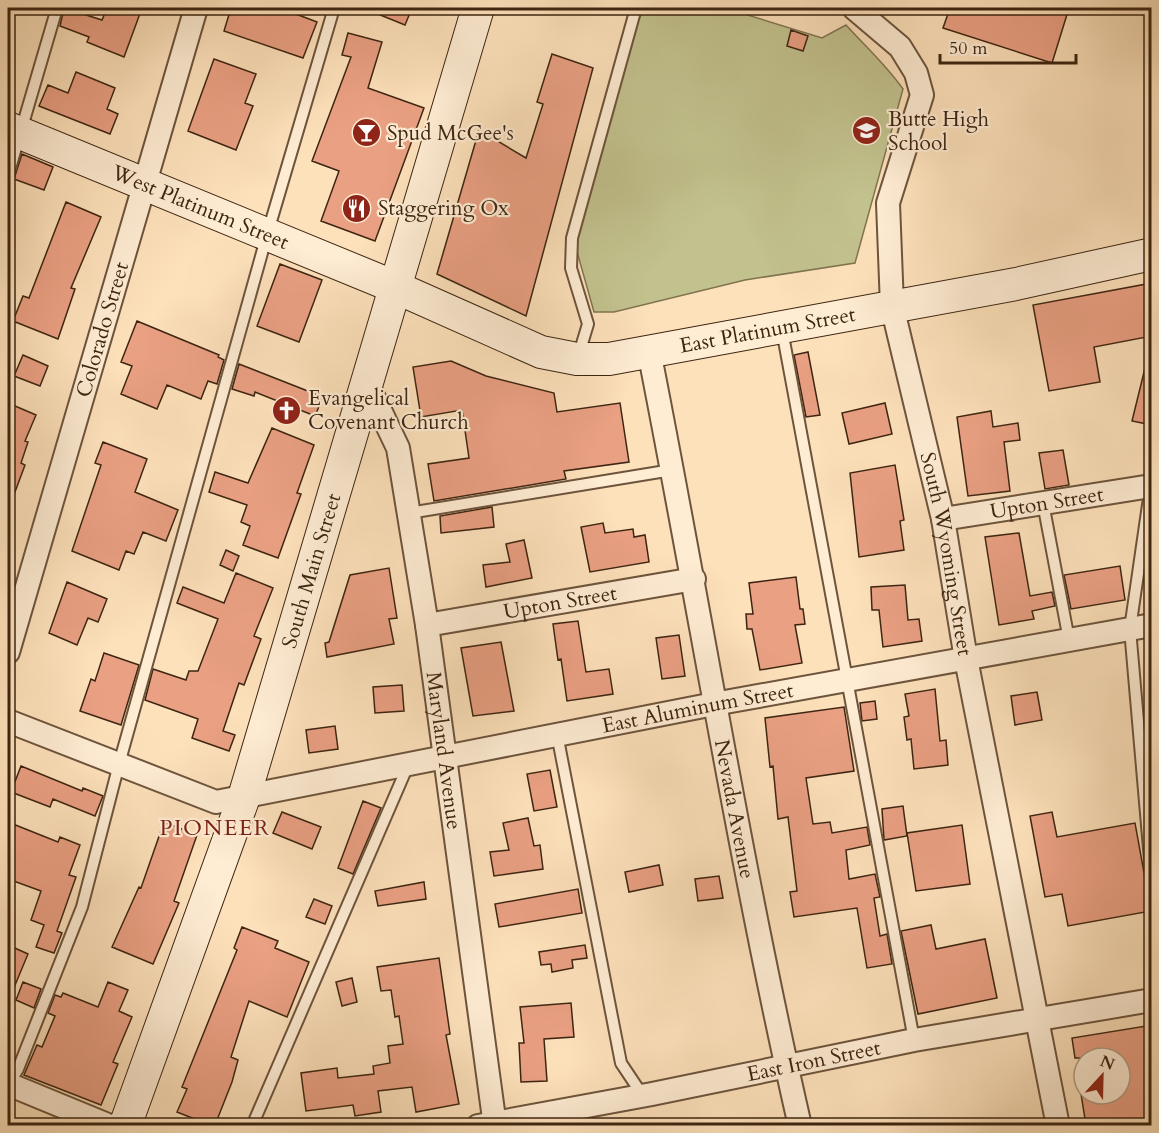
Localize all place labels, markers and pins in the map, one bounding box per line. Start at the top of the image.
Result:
place label: Butte High School [888,105,989,158]
school or university icon: Butte High School [851,115,883,147]
bar icon: Spud McGee's [350,117,382,149]
place label: Spud McGee's [387,119,514,148]
restaurant icon: Staggering Ox [341,192,373,224]
place label: Staggering Ox [378,194,509,223]
place label: Evangelical Covenant Church [308,384,469,437]
church icon: Evangelical Covenant Church [271,394,303,426]

